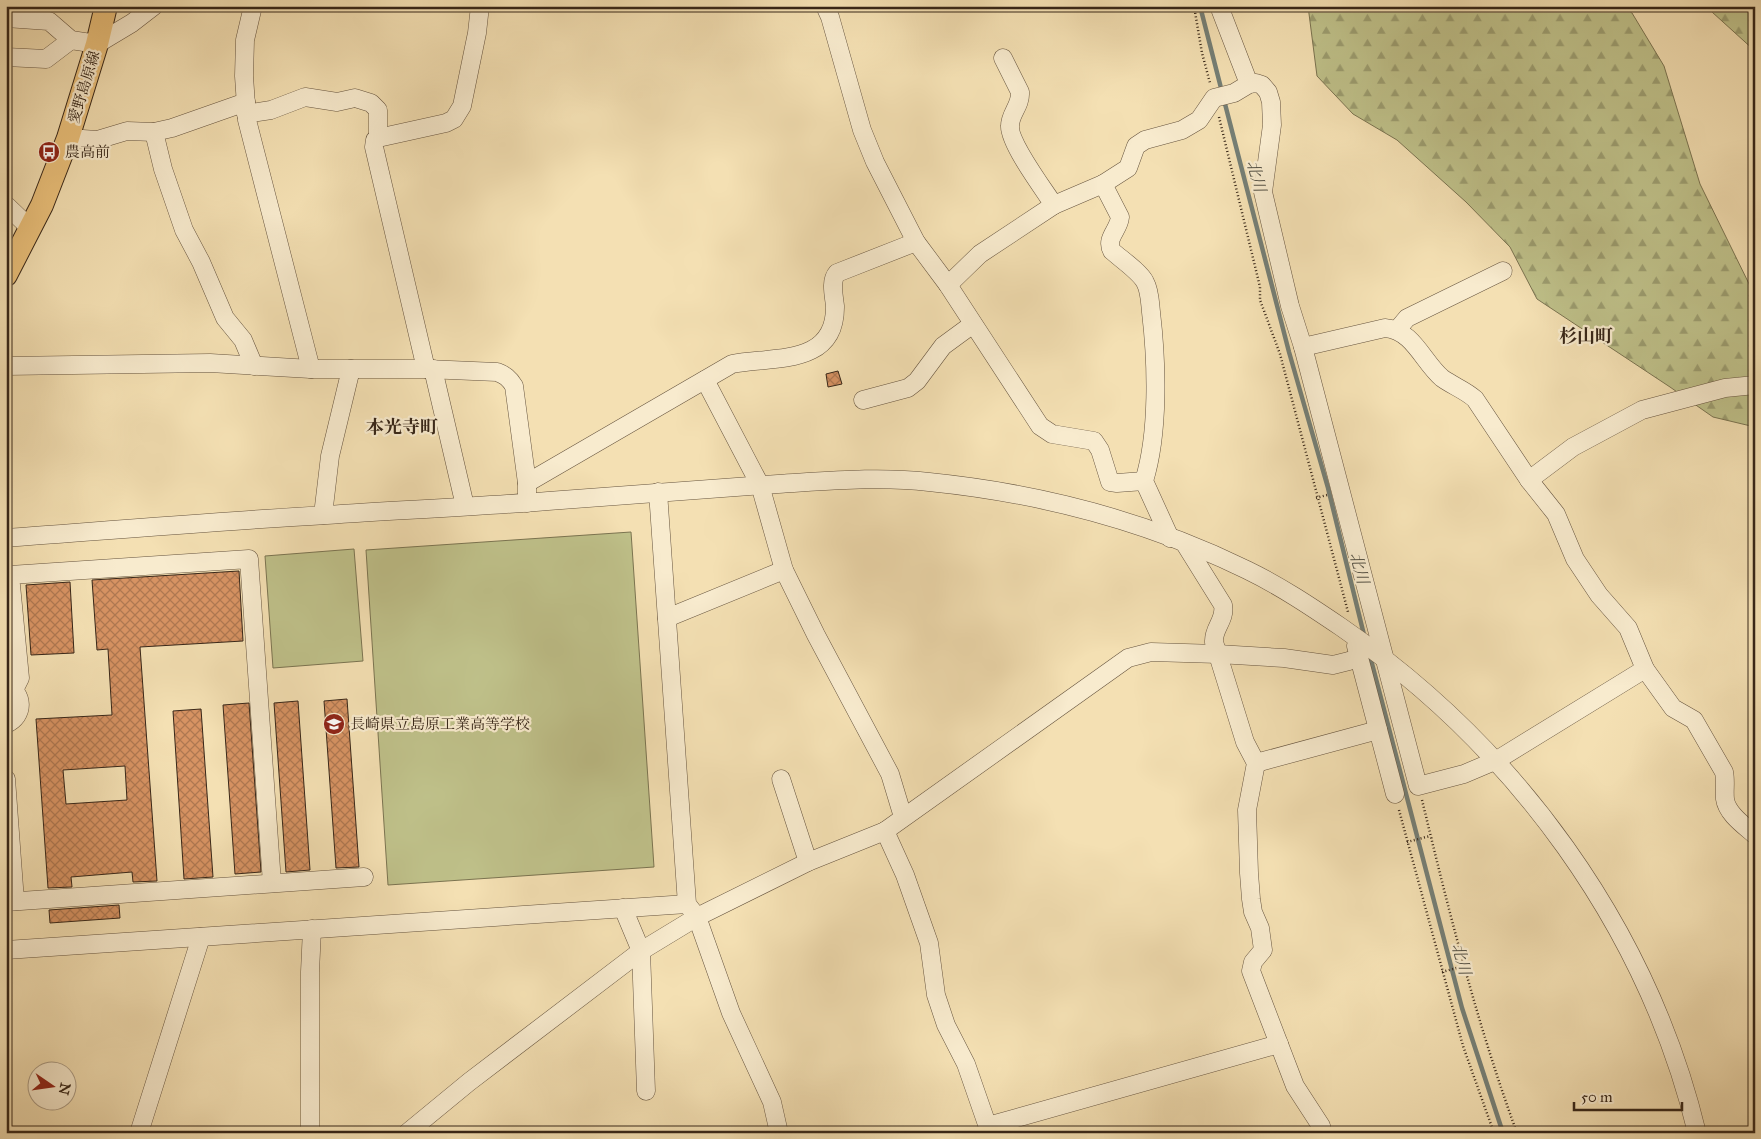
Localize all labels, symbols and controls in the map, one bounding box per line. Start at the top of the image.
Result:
street label: 愛野島原線 [64,48,104,126]
bus stop icon: 農高前 [37,140,61,164]
place label: 農高前 [65,143,110,161]
water label: 北川 [1243,158,1270,196]
district label: 杉山町 [1559,325,1613,347]
district label: 本光寺町 [366,416,438,438]
water label: 北川 [1346,550,1373,588]
school or university icon: 長崎県立島原工業高等学校 [322,712,346,736]
place label: 長崎県立島原工業高等学校 [350,715,530,733]
water label: 北川 [1448,941,1475,979]
north arrow [28,1062,78,1112]
scale bar [1574,1079,1681,1111]
text: N [55,1081,74,1097]
text: 50 m [1581,1088,1613,1106]

